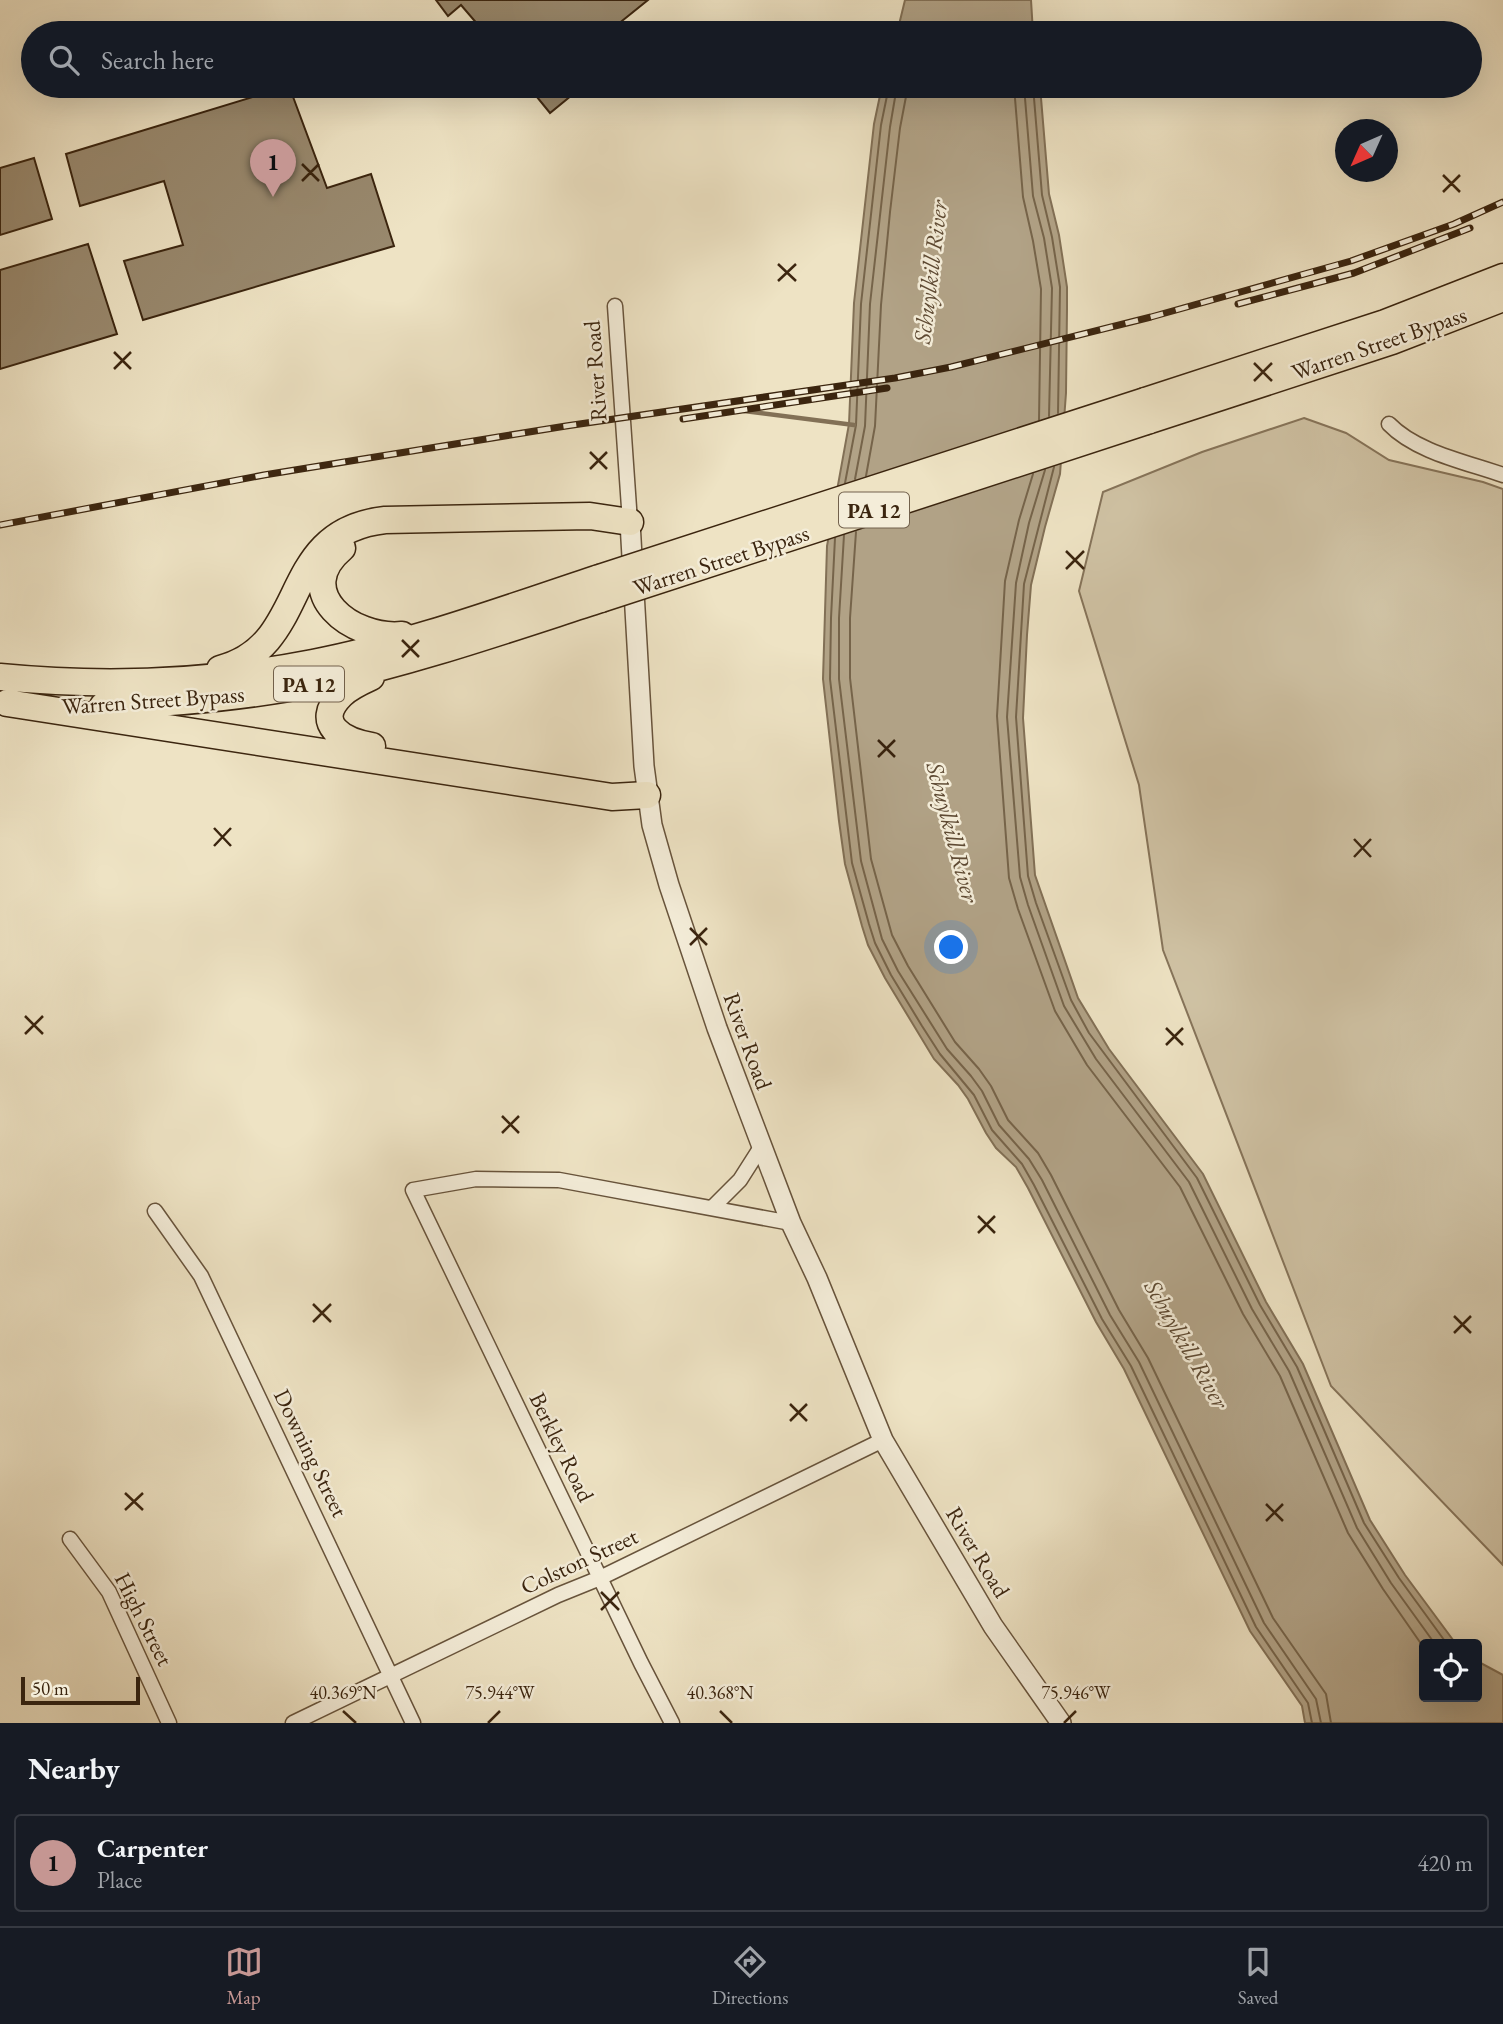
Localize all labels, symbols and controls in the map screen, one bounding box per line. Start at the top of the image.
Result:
search box [21,21,1482,98]
icon: search [45,41,83,79]
text: Search here [101,43,214,77]
north arrow [1335,119,1398,182]
pin: 1 [250,139,296,197]
water label: Schuylkill River [906,197,954,346]
street label: Warren Street Bypass [1287,299,1471,387]
street label: River Road [576,319,613,422]
road number: PA 12 [839,492,909,528]
street label: Warren Street Bypass [629,517,813,603]
road number: PA 12 [274,666,344,702]
street label: Warren Street Bypass [61,679,245,721]
water label: Schuylkill River [919,757,987,907]
your location [934,930,968,964]
street label: River Road [717,988,779,1094]
water label: Schuylkill River [1137,1273,1237,1416]
street label: Downing Street [267,1384,355,1523]
street label: Berkley Road [523,1387,602,1507]
street label: River Road [939,1501,1017,1603]
street label: Colston Street [515,1520,643,1601]
street label: High Street [108,1567,181,1672]
map controls [1419,1639,1482,1702]
button: locate [1419,1639,1482,1702]
scale bar [21,1674,140,1706]
text: 50 m [32,1676,69,1701]
text: 40.369°N [310,1681,377,1704]
text: 75.944°W [465,1681,535,1704]
text: 40.368°N [687,1681,754,1704]
text: 75.946°W [1041,1681,1111,1704]
text: Nearby [28,1749,120,1788]
text: Carpenter [97,1831,208,1865]
text: 1 [47,1848,59,1878]
text: 420 m [1417,1848,1473,1878]
text: Place [97,1865,142,1895]
tab: Map [225,1943,263,2010]
tab: Directions [712,1943,788,2010]
tab: Saved [1238,1943,1278,2010]

